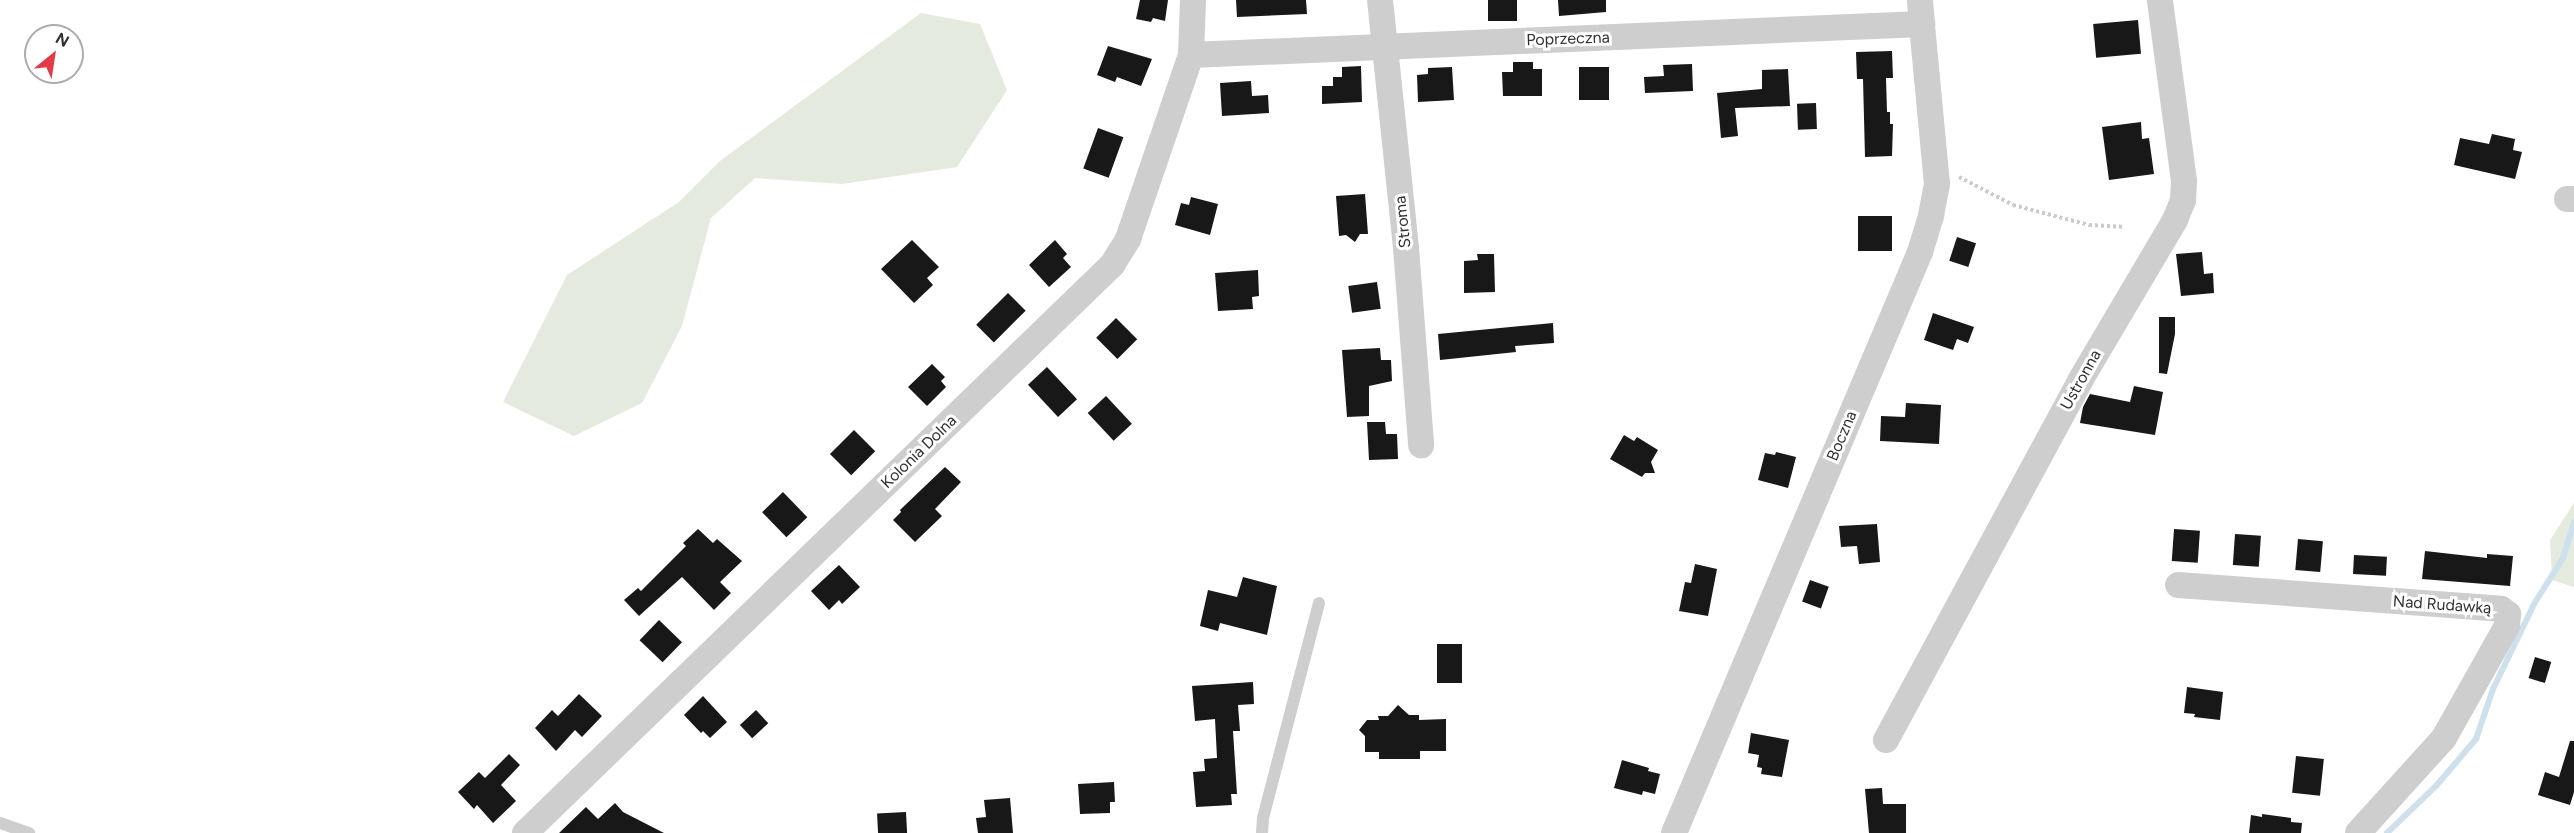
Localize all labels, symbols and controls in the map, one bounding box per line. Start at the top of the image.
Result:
north arrow [24,24,84,84]
text: N [52,28,72,51]
street label: Poprzeczna [1526,28,1610,50]
street label: Stroma [1391,195,1415,249]
street label: Ustronna [2057,347,2105,413]
street label: Boczna [1823,408,1861,464]
street label: Kolonia Dolna [877,411,961,493]
street label: Nad Rudawką [2392,592,2492,618]

